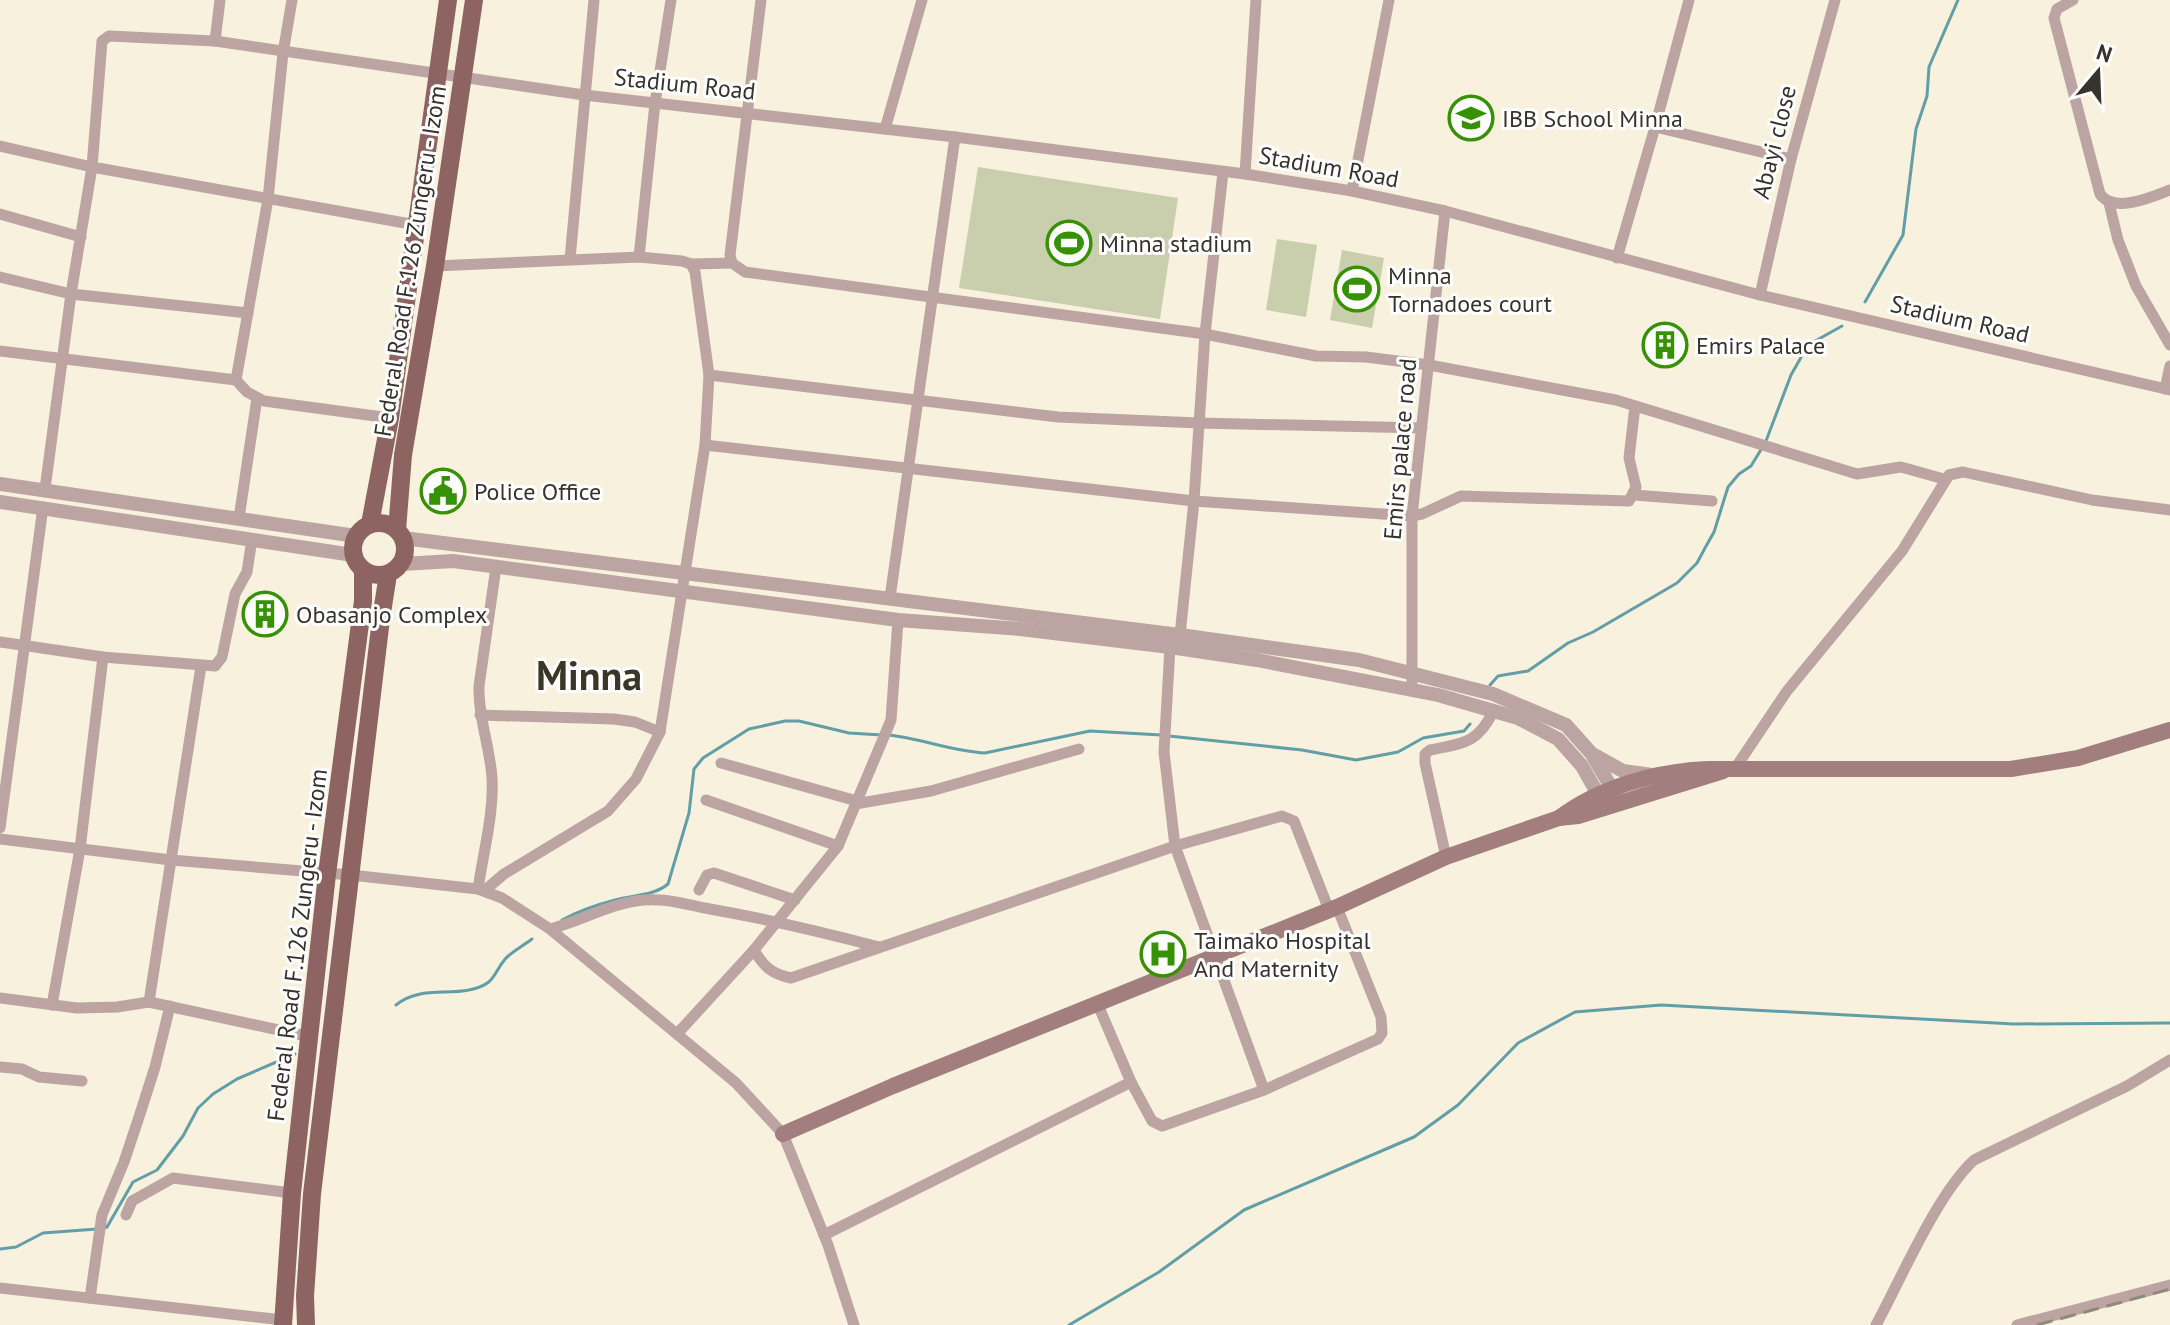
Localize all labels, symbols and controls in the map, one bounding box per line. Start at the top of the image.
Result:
north arrow [2058,32,2138,112]
text: N [2093,37,2116,69]
street label: Stadium Road [613,61,757,107]
street label: Abayi close [1745,82,1803,202]
street label: Federal Road F.126 Zungeru - Izom [367,83,453,439]
school or university icon: IBB School Minna [1447,94,1495,142]
place label: IBB School Minna [1502,103,1683,134]
street label: Stadium Road [1256,139,1402,195]
sports icon: Minna stadium [1045,219,1093,267]
place label: Minna stadium [1100,228,1252,259]
place label: Minna Tornadoes court [1388,260,1552,319]
sports icon: Minna Tornadoes court [1333,265,1381,313]
street label: Stadium Road [1887,288,2033,350]
building icon: Emirs Palace [1641,321,1689,369]
place label: Emirs Palace [1696,330,1825,361]
street label: Emirs palace road [1377,357,1423,541]
public building icon: Police Office [419,467,467,515]
place label: Police Office [474,476,601,507]
building icon: Obasanjo Complex [241,590,289,638]
place label: Obasanjo Complex [296,599,487,630]
district label: Minna [536,649,642,701]
street label: Federal Road F.126 Zungeru - Izom [260,767,334,1123]
place label: Taimako Hospital And Maternity [1194,925,1371,984]
hospital icon: Taimako Hospital And Maternity [1139,930,1187,978]

